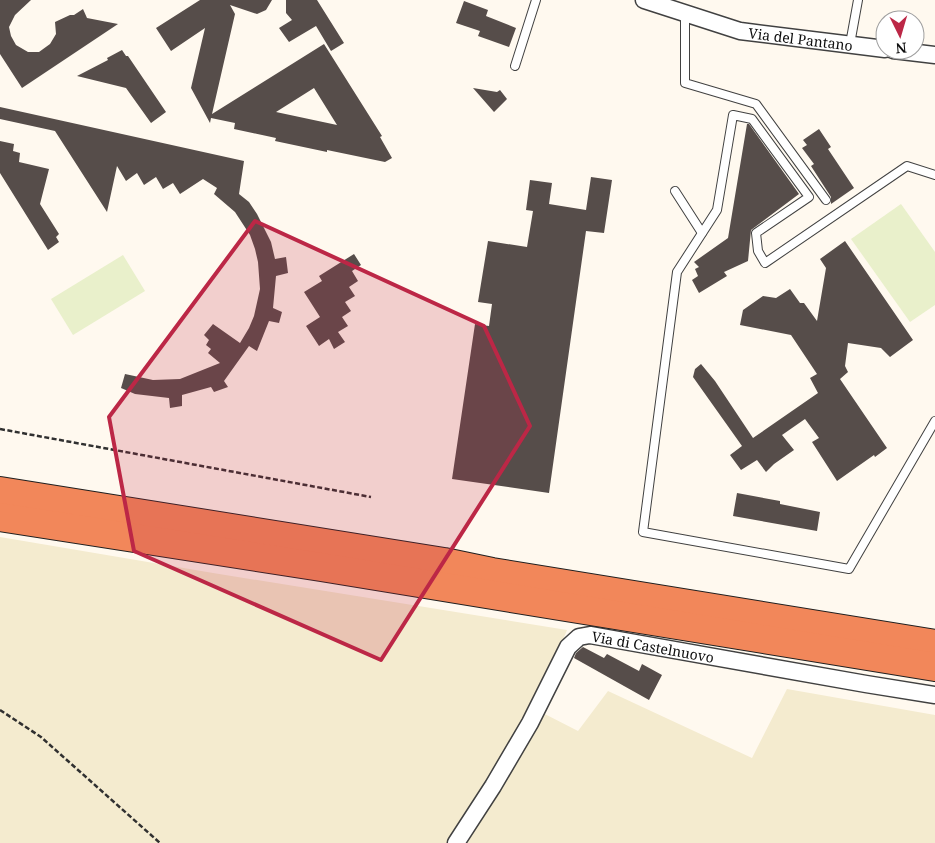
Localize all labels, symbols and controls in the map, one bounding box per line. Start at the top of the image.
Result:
north arrow [875,10,925,60]
street label: Via del Pantano [747,23,854,54]
text: N [895,39,908,58]
street label: Via di Castelnuovo [590,626,716,666]

